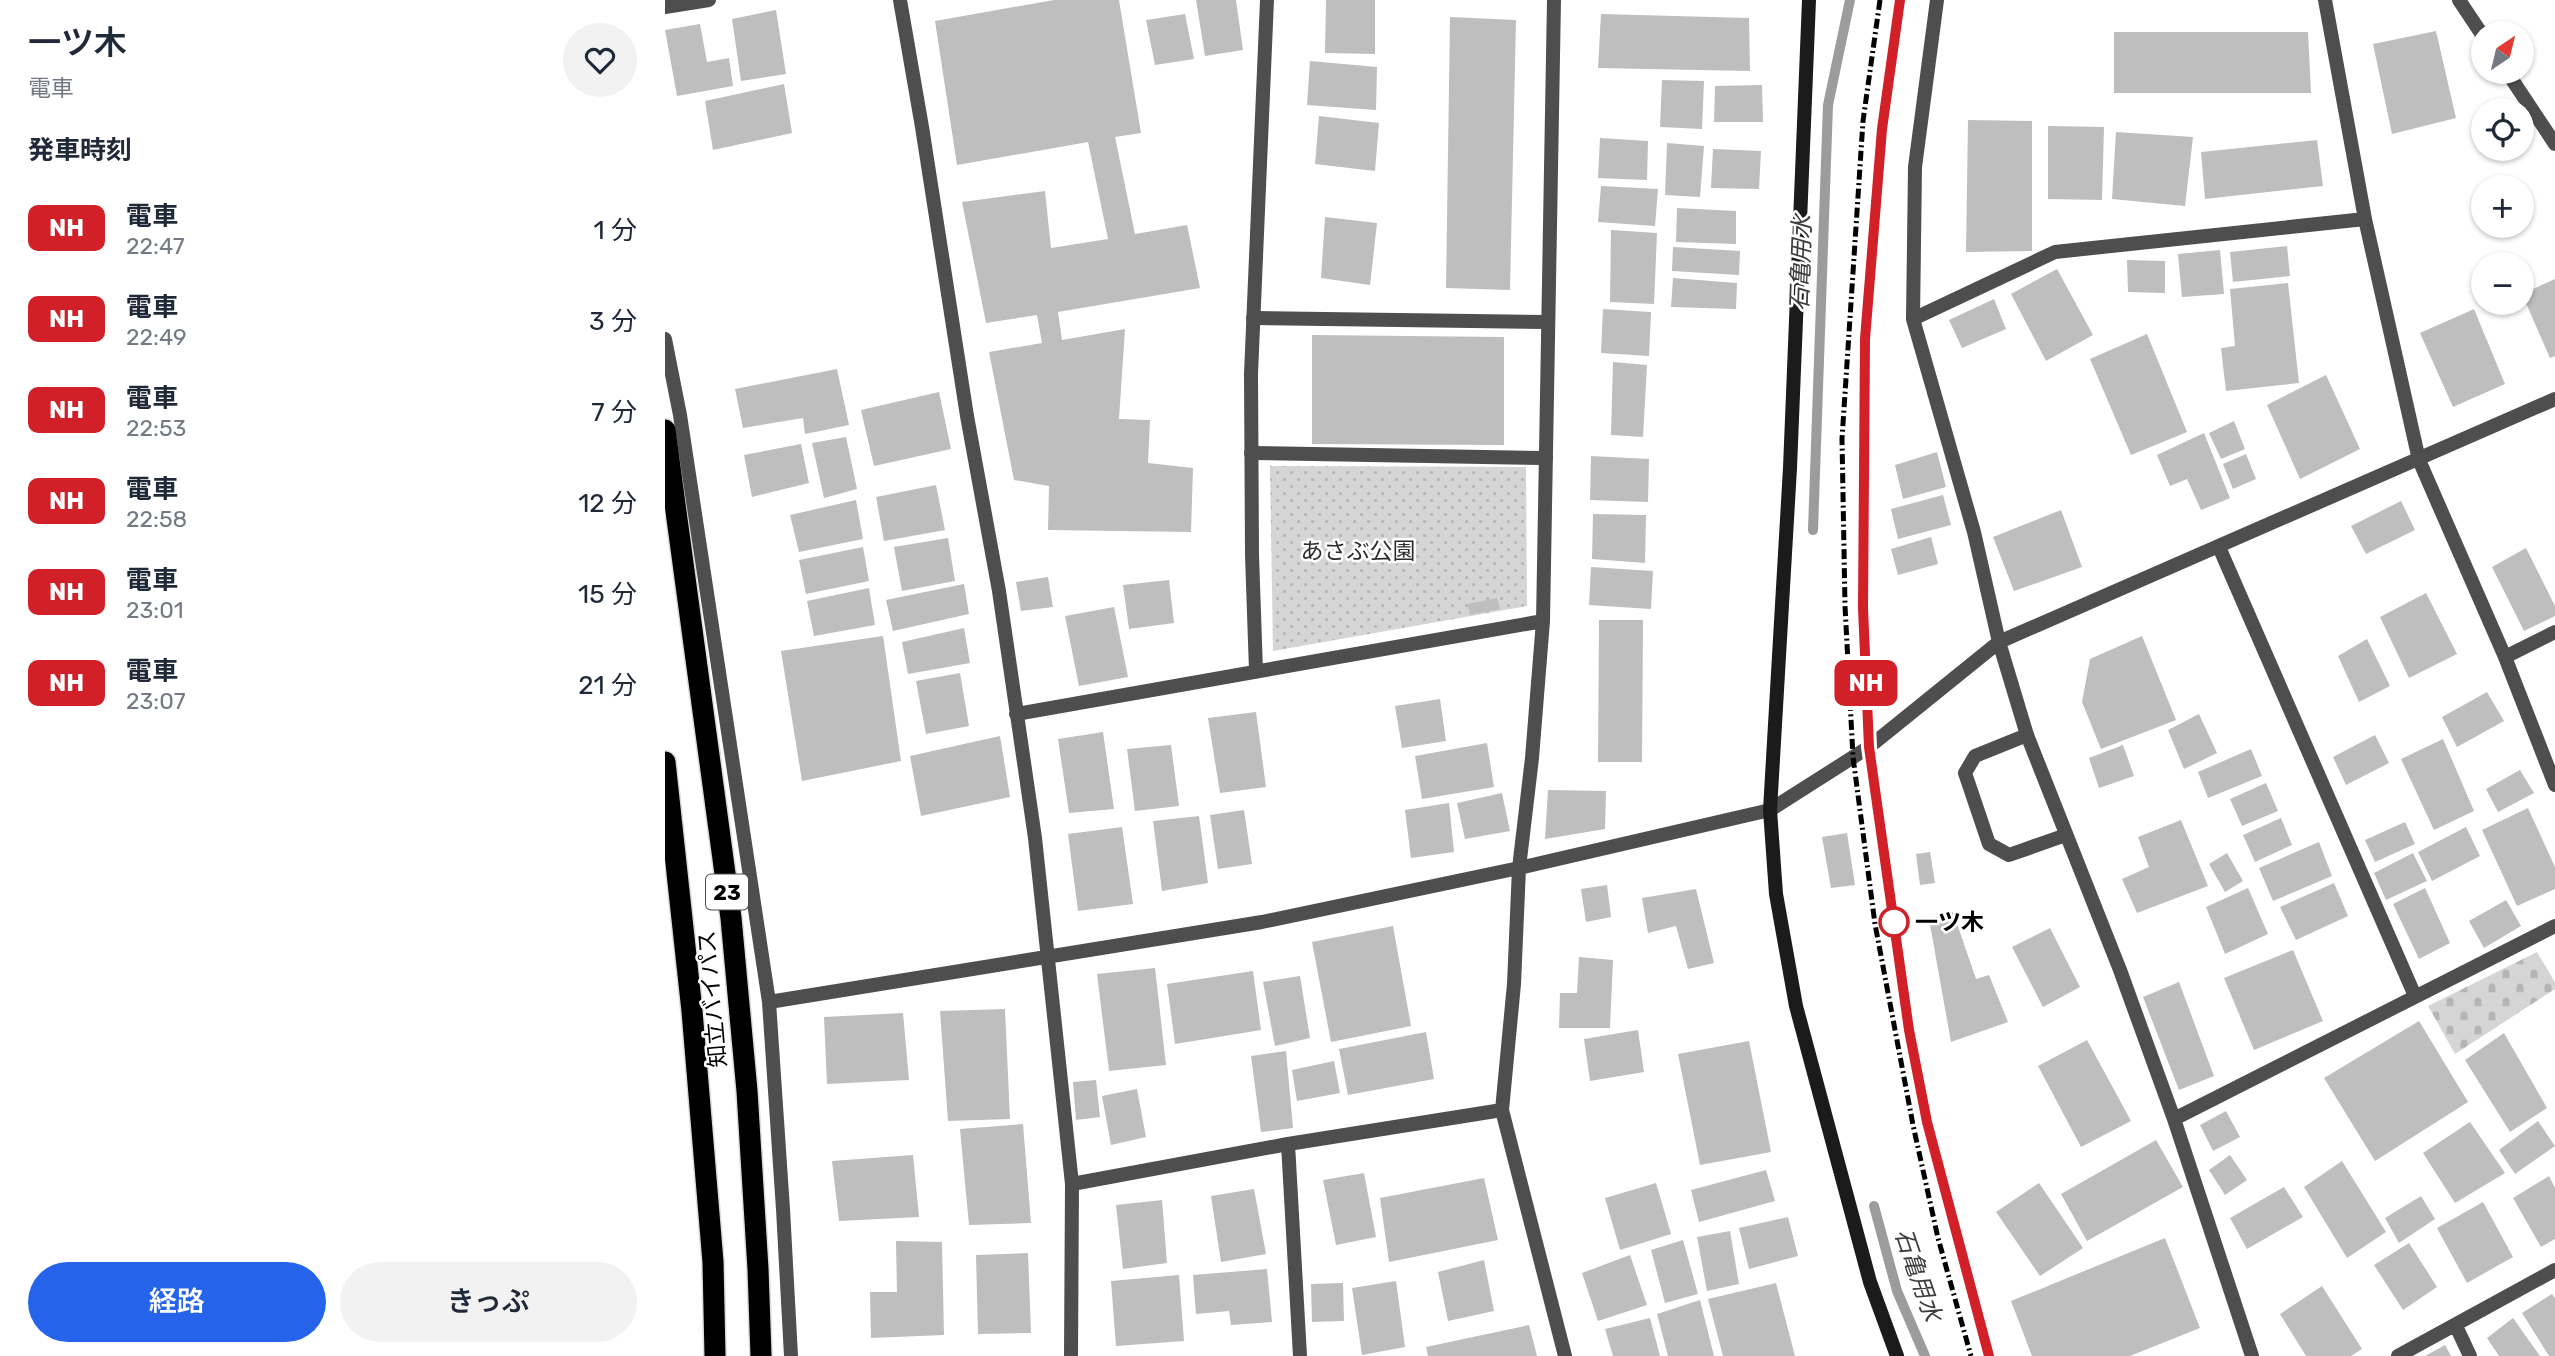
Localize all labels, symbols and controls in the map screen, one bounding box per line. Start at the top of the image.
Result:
north arrow [2471,21,2534,84]
map controls [2471,21,2534,315]
text: 一ツ木 [28,23,127,62]
button: heart [563,23,637,97]
text: 電車 [28,74,74,102]
button: locate [2471,98,2534,161]
text: 発車時刻 [28,135,132,166]
button: + [2471,175,2534,238]
text: 電車 [126,201,178,232]
water label: 石亀用水 [1785,212,1817,311]
text: NH [49,214,84,242]
text: 1 分 [594,215,637,246]
text: 22:47 [126,232,185,260]
button: − [2471,252,2534,315]
text: 電車 [126,292,178,323]
text: NH [49,305,84,333]
text: 3 分 [589,306,637,337]
text: 22:49 [126,323,187,351]
text: 電車 [126,383,178,414]
text: NH [49,396,84,424]
text: 7 分 [591,397,637,428]
text: 22:53 [126,414,186,442]
text: 電車 [126,474,178,505]
text: NH [49,487,84,515]
text: 12 分 [578,488,637,519]
text: 22:58 [126,505,187,533]
park label: あさぶ公園 [1301,537,1416,565]
text: 電車 [126,565,178,596]
text: NH [49,578,84,606]
text: 15 分 [578,579,637,610]
text: 23:01 [126,596,184,624]
text: 電車 [126,656,178,687]
line badge: NH [1835,660,1897,706]
text: NH [49,669,84,697]
text: NH [1848,669,1884,697]
text: 21 分 [578,670,637,701]
text: 23:07 [126,687,186,715]
road number: 23 [706,874,748,910]
marker: 一ツ木 [1879,907,1909,937]
place label: 一ツ木 [1915,908,1984,936]
street label: 知立バイパス [692,929,732,1069]
water label: 石亀用水 [1889,1225,1948,1328]
button: 経路 [28,1262,326,1342]
button: きっぷ [340,1262,637,1342]

